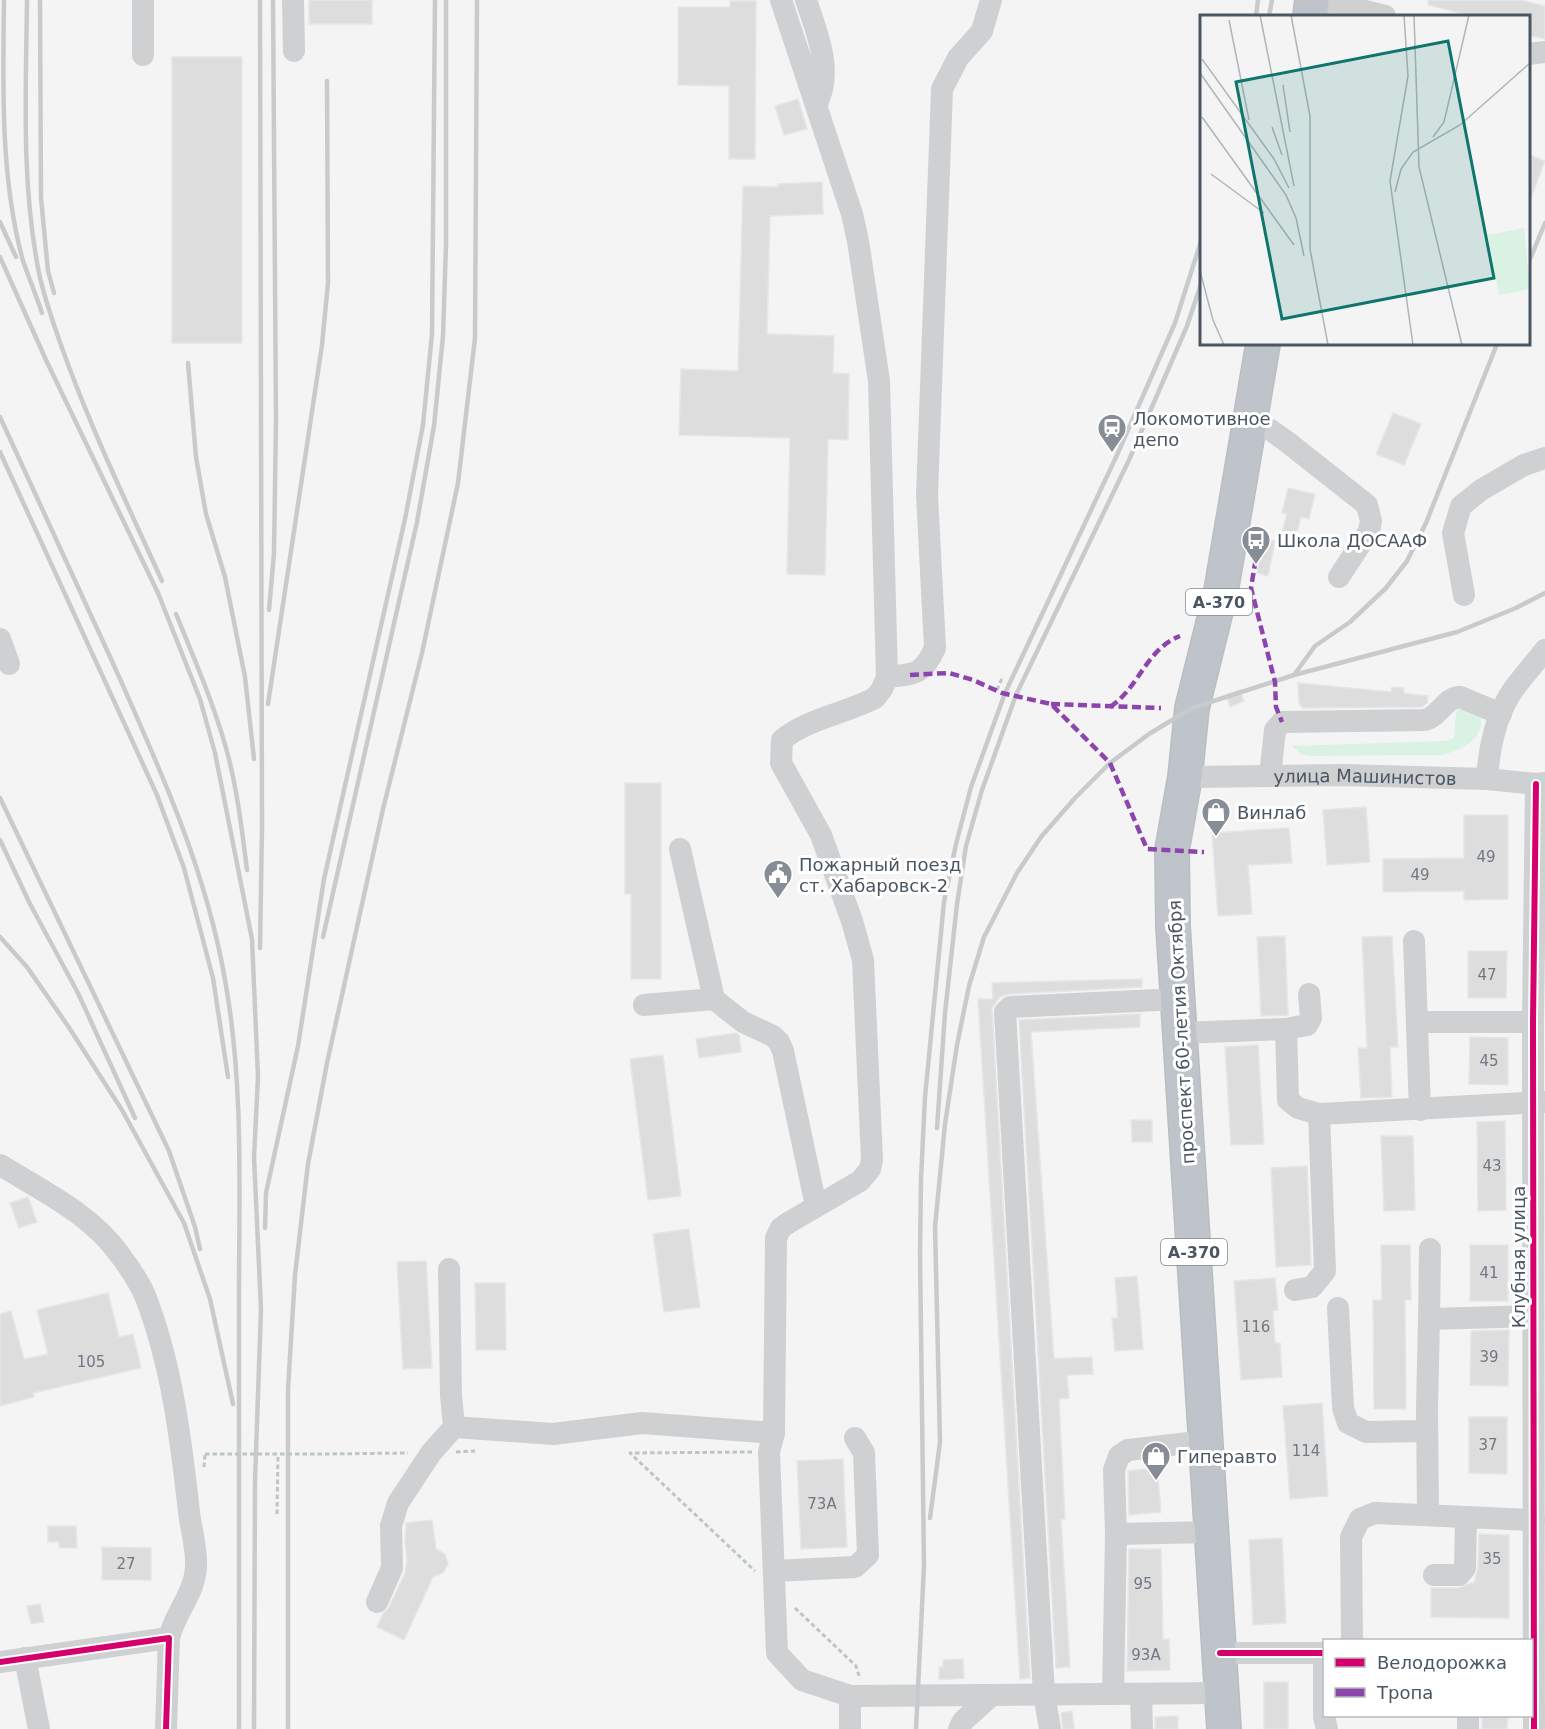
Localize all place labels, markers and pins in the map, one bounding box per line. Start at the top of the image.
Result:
place label: Локомотивное депо [1133,408,1271,450]
station icon: Локомотивное депо [1096,412,1128,454]
bus stop icon: Школа ДОСААФ [1240,524,1272,566]
place label: Школа ДОСААФ [1277,530,1427,551]
shop icon: Винлаб [1200,796,1232,838]
place label: Винлаб [1237,802,1306,823]
place label: Пожарный поезд ст. Хабаровск-2 [799,854,962,896]
public building icon: Пожарный поезд ст. Хабаровск-2 [762,858,794,900]
shop icon: Гиперавто [1140,1440,1172,1482]
place label: Гиперавто [1177,1446,1277,1467]

